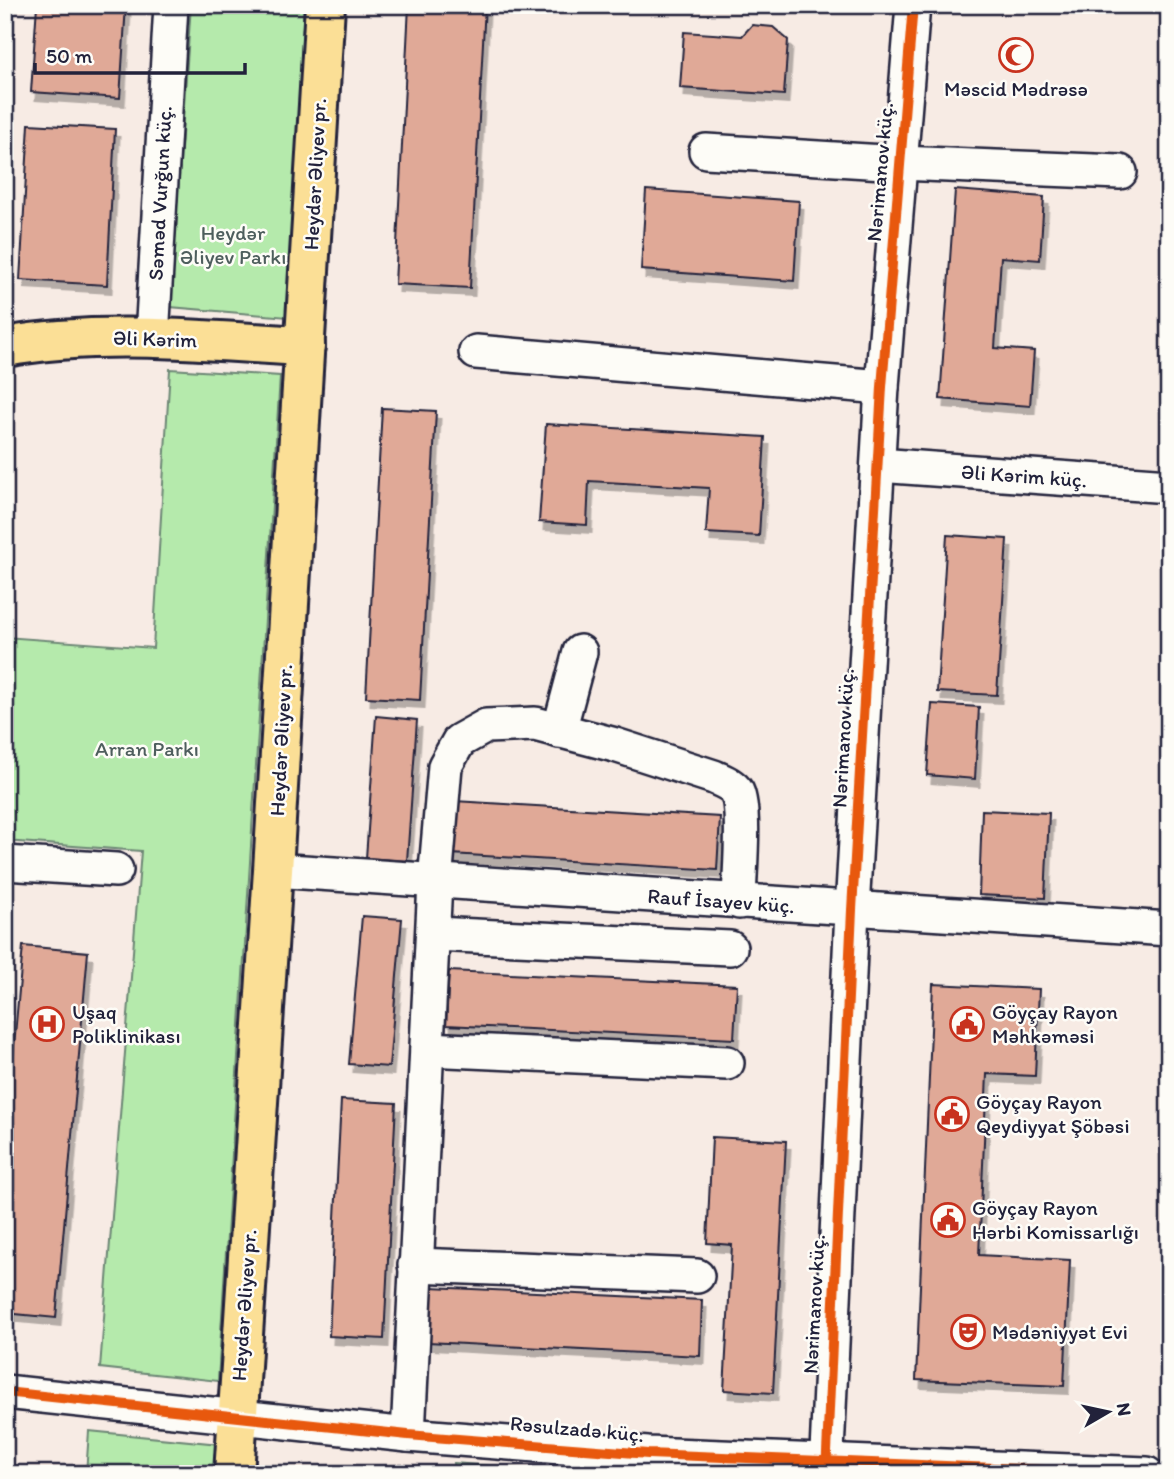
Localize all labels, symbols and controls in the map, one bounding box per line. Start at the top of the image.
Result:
scale bar [35,32,245,76]
mosque icon: Məscid Mədrəsə [997,36,1035,74]
text: 50 m [46,43,93,68]
place label: Məscid Mədrəsə [944,76,1088,101]
street label: Heydər Əliyev pr. [298,97,331,251]
street label: Nərimanov küç. [861,101,898,243]
street label: Səməd Vurğun küç. [142,105,177,281]
park label: Heydər Əliyev Parkı [180,220,286,269]
street label: Əli Kərim [113,325,198,352]
street label: Əli Kərim küç. [960,459,1088,492]
street label: Heydər Əliyev pr. [264,663,297,817]
street label: Nərimanov küç. [826,667,859,809]
park label: Arran Parkı [95,736,199,761]
street label: Rauf İsayev küç. [647,883,796,918]
place label: Uşaq Poliklinikası [72,999,181,1048]
place label: Göyçay Rayon Məhkəməsi [992,999,1118,1048]
hospital icon: Uşaq Poliklinikası [28,1005,66,1043]
public building icon: Göyçay Rayon Məhkəməsi [948,1005,986,1043]
place label: Göyçay Rayon Qeydiyyat Şöbəsi [976,1089,1130,1138]
public building icon: Göyçay Rayon Qeydiyyat Şöbəsi [933,1095,971,1133]
place label: Göyçay Rayon Hərbi Komissarlığı [972,1195,1139,1244]
public building icon: Göyçay Rayon Hərbi Komissarlığı [929,1201,967,1239]
street label: Heydər Əliyev pr. [226,1228,261,1382]
street label: Nərimanov küç. [797,1233,830,1375]
theatre icon: Mədəniyyət Evi [949,1313,987,1351]
place label: Mədəniyyət Evi [992,1319,1128,1344]
north arrow [1072,1378,1142,1448]
text: N [1112,1401,1137,1418]
street label: Rəsulzadə küç. [509,1410,645,1447]

